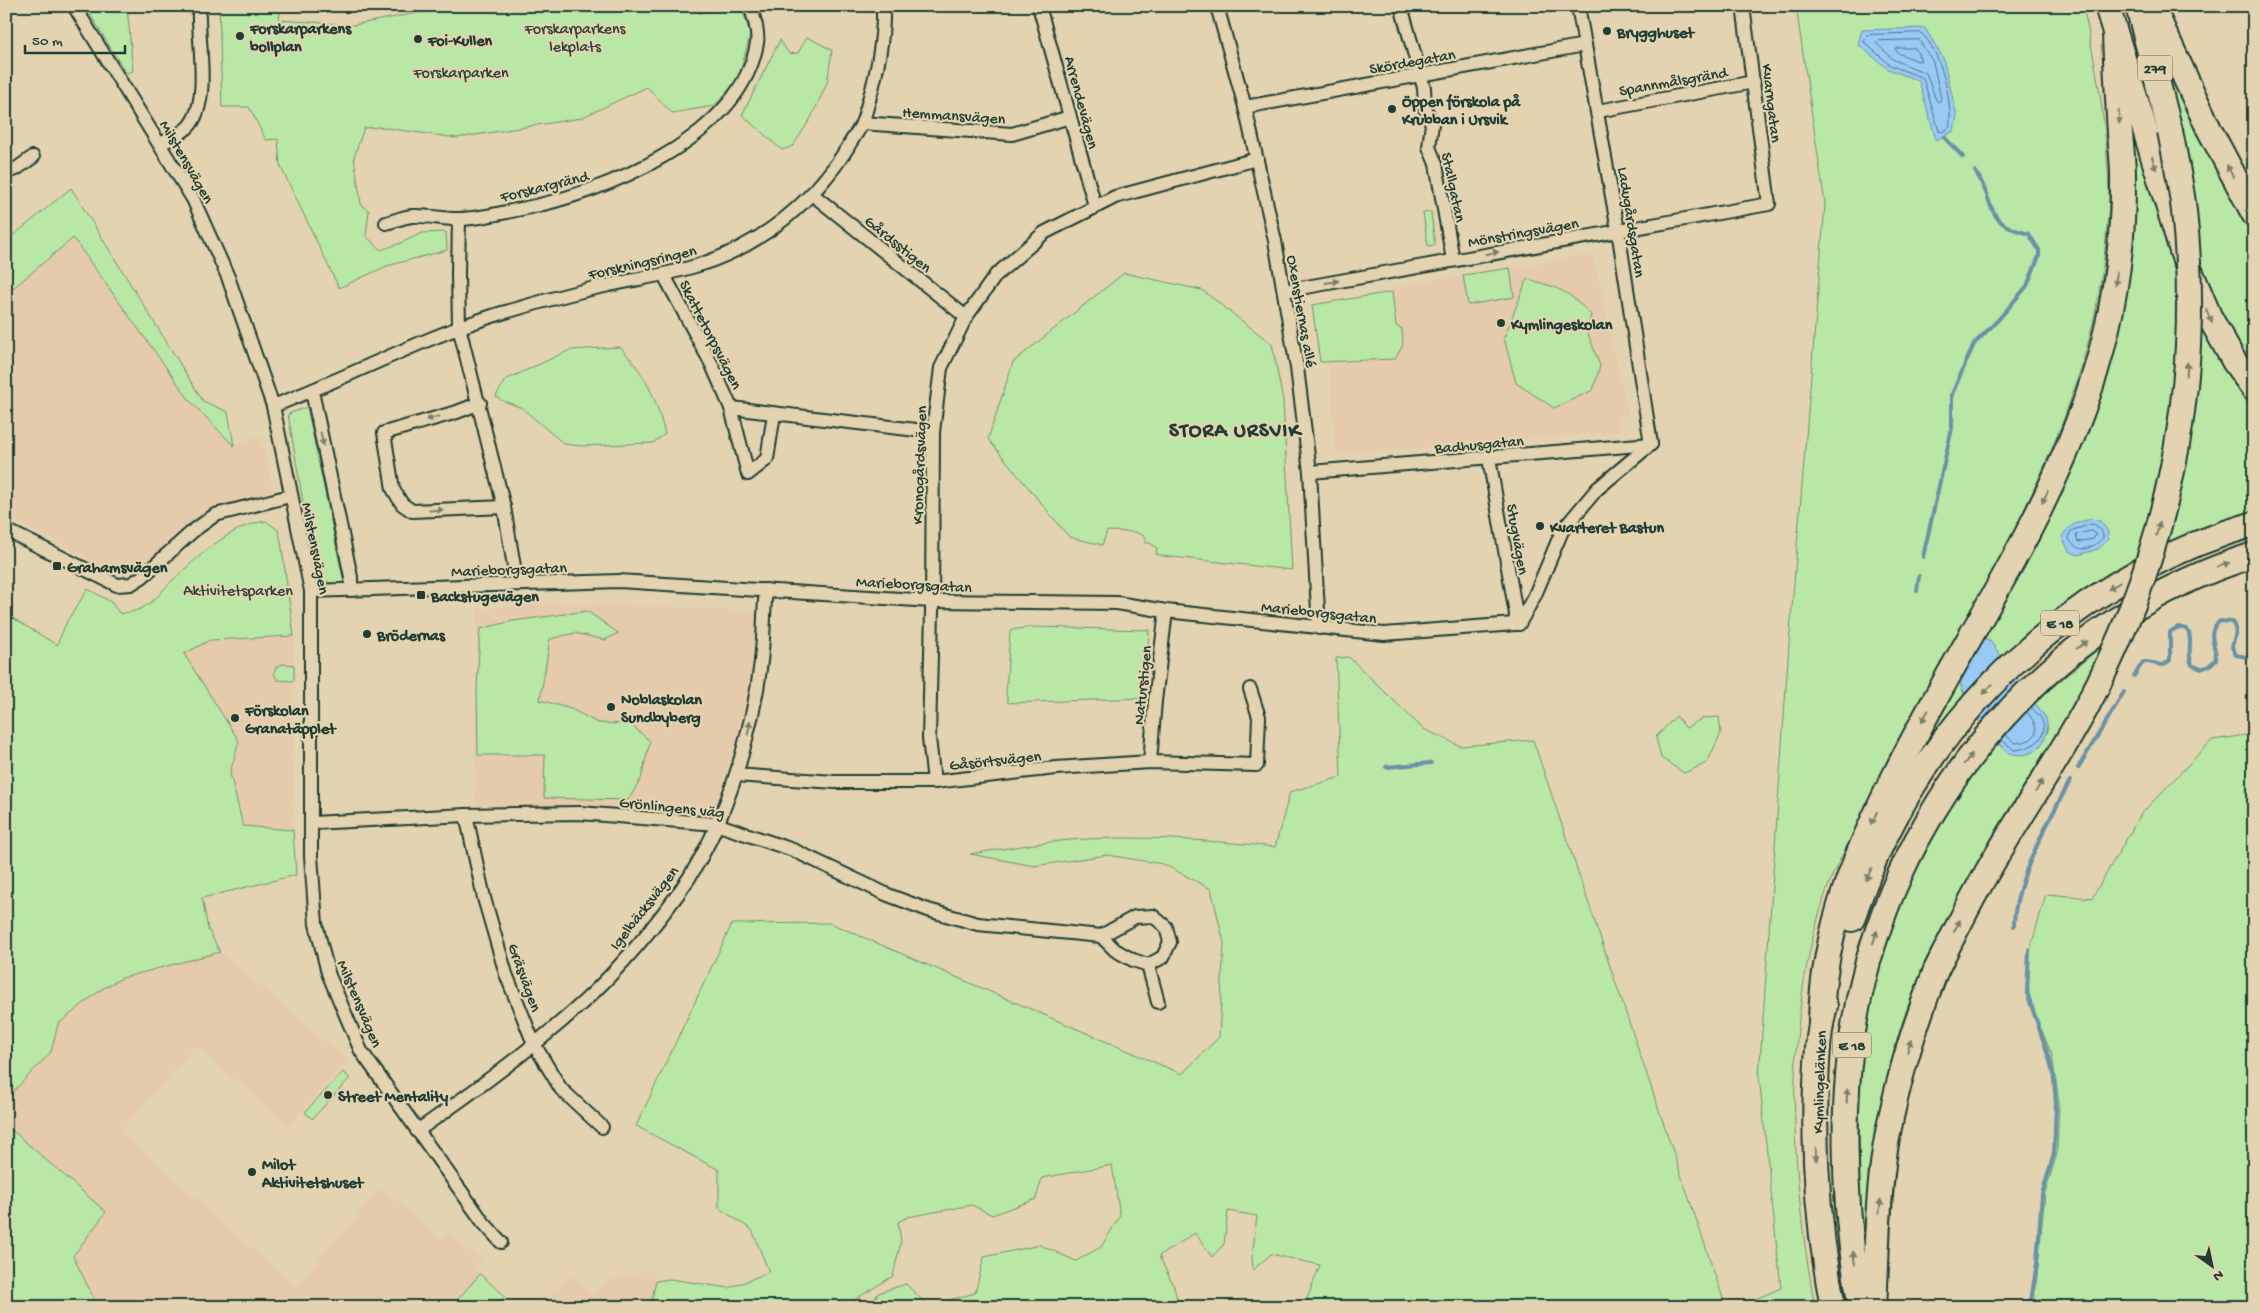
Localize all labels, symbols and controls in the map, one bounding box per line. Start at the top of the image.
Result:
place label: Forskarparkens bollplan [249,21,352,58]
park label: Forskarparkens lekplats [523,21,627,58]
scale bar [25,22,125,54]
marker: Brygghuset [1601,25,1613,37]
place label: Brygghuset [1616,25,1695,44]
marker: Forskarparkens bollplan [234,30,246,42]
text: 50 m [32,33,63,51]
marker: Foi-Kullen [412,33,424,45]
place label: Foi-Kullen [427,33,493,52]
street label: Skördegatan [1368,46,1458,80]
street label: Arrendevägen [1058,54,1101,152]
road number: 279 [2138,56,2172,80]
street label: Kvarngatan [1755,63,1784,144]
street label: Spannmålsgränd [1618,64,1731,102]
park label: Forskarparken [412,65,509,84]
place label: Öppen förskola på Krubban i Ursvik [1401,93,1521,131]
marker: Öppen förskola på Krubban i Ursvik [1386,103,1398,115]
street label: Hemmansvägen [902,104,1006,131]
one-way arrow [2115,109,2123,125]
street label: Milstensvägen [153,118,217,208]
street label: Stallgatan [1435,151,1468,225]
one-way arrow [2150,156,2158,171]
one-way arrow [2226,164,2234,178]
street label: Ladugårdsgatan [1611,166,1648,280]
street label: Forskargränd [498,168,593,209]
street label: Gårdsstigen [859,213,934,279]
street label: Mönstringsvägen [1467,215,1581,254]
street label: Forskningsringen [586,243,699,286]
one-way arrow [1484,249,1500,257]
street label: Oxenstiernas allé [1280,254,1319,370]
one-way arrow [2112,271,2120,287]
street label: Skattetorpsvägen [673,278,745,394]
one-way arrow [1324,278,1340,286]
one-way arrow [2206,309,2214,323]
marker: Kymlingeskolan [1495,317,1507,329]
place label: Kymlingeskolan [1510,317,1613,336]
one-way arrow [2183,361,2191,377]
street label: Kronogårdsvägen [910,405,933,525]
one-way arrow [426,415,441,423]
district label: STORA URSVIK [1169,420,1302,445]
one-way arrow [319,431,327,447]
street label: Badhusgatan [1433,433,1525,460]
one-way arrow [2041,490,2049,504]
street label: Milstensvägen [295,501,332,597]
street label: Stugvägen [1500,503,1531,577]
one-way arrow [428,506,444,514]
marker: Kvarteret Bastun [1534,520,1546,532]
place label: Kvarteret Bastun [1549,520,1664,539]
one-way arrow [2155,521,2163,536]
marker: Grahamsvägen [51,560,63,572]
place label: Grahamsvägen [67,560,168,579]
street label: Marieborgsgatan [451,560,568,583]
one-way arrow [2216,561,2231,568]
street label: Marieborgsgatan [856,574,973,599]
one-way arrow [2107,582,2120,591]
park label: Aktivitetsparken [183,583,293,602]
marker: Backstugevägen [415,589,427,601]
place label: Backstugevägen [430,589,539,608]
street label: Marieborgsgatan [1260,599,1378,630]
road number: E 18 [2041,610,2079,636]
marker: Brödernas [361,628,373,640]
place label: Brödernas [376,628,446,647]
one-way arrow [2075,640,2089,650]
street label: Naturstigen [1131,644,1158,726]
one-way arrow [1982,683,1994,695]
place label: Noblaskolan Sundbyberg [621,692,702,729]
marker: Noblaskolan Sundbyberg [605,701,617,713]
place label: Förskolan Granatäpplet [244,703,337,740]
one-way arrow [1921,709,1930,723]
marker: Förskolan Granatäpplet [229,712,241,724]
one-way arrow [745,719,753,735]
street label: Gåsörtsvägen [949,748,1043,777]
one-way arrow [1962,753,1973,766]
one-way arrow [2035,780,2044,793]
street label: Grönlingens väg [618,794,725,824]
one-way arrow [1870,811,1878,825]
street label: Igelbäcksvägen [607,863,685,955]
one-way arrow [1864,867,1872,881]
one-way arrow [1953,919,1961,934]
one-way arrow [1872,929,1880,944]
street label: Gräsvägen [502,941,544,1015]
street label: Milstensvägen [331,958,385,1051]
street label: Kymlingelänken [1810,1030,1833,1134]
road number: E 18 [1833,1032,1871,1058]
one-way arrow [1906,1039,1914,1054]
one-way arrow [1844,1088,1852,1104]
marker: Street Mentality [322,1089,334,1101]
place label: Street Mentality [338,1089,448,1108]
one-way arrow [1813,1147,1821,1163]
place label: Milot Aktivitetshuset [261,1157,365,1194]
marker: Milot Aktivitetshuset [246,1166,258,1178]
one-way arrow [1876,1197,1884,1213]
north arrow [2188,1240,2238,1290]
one-way arrow [1850,1250,1858,1266]
text: N [2209,1265,2226,1284]

